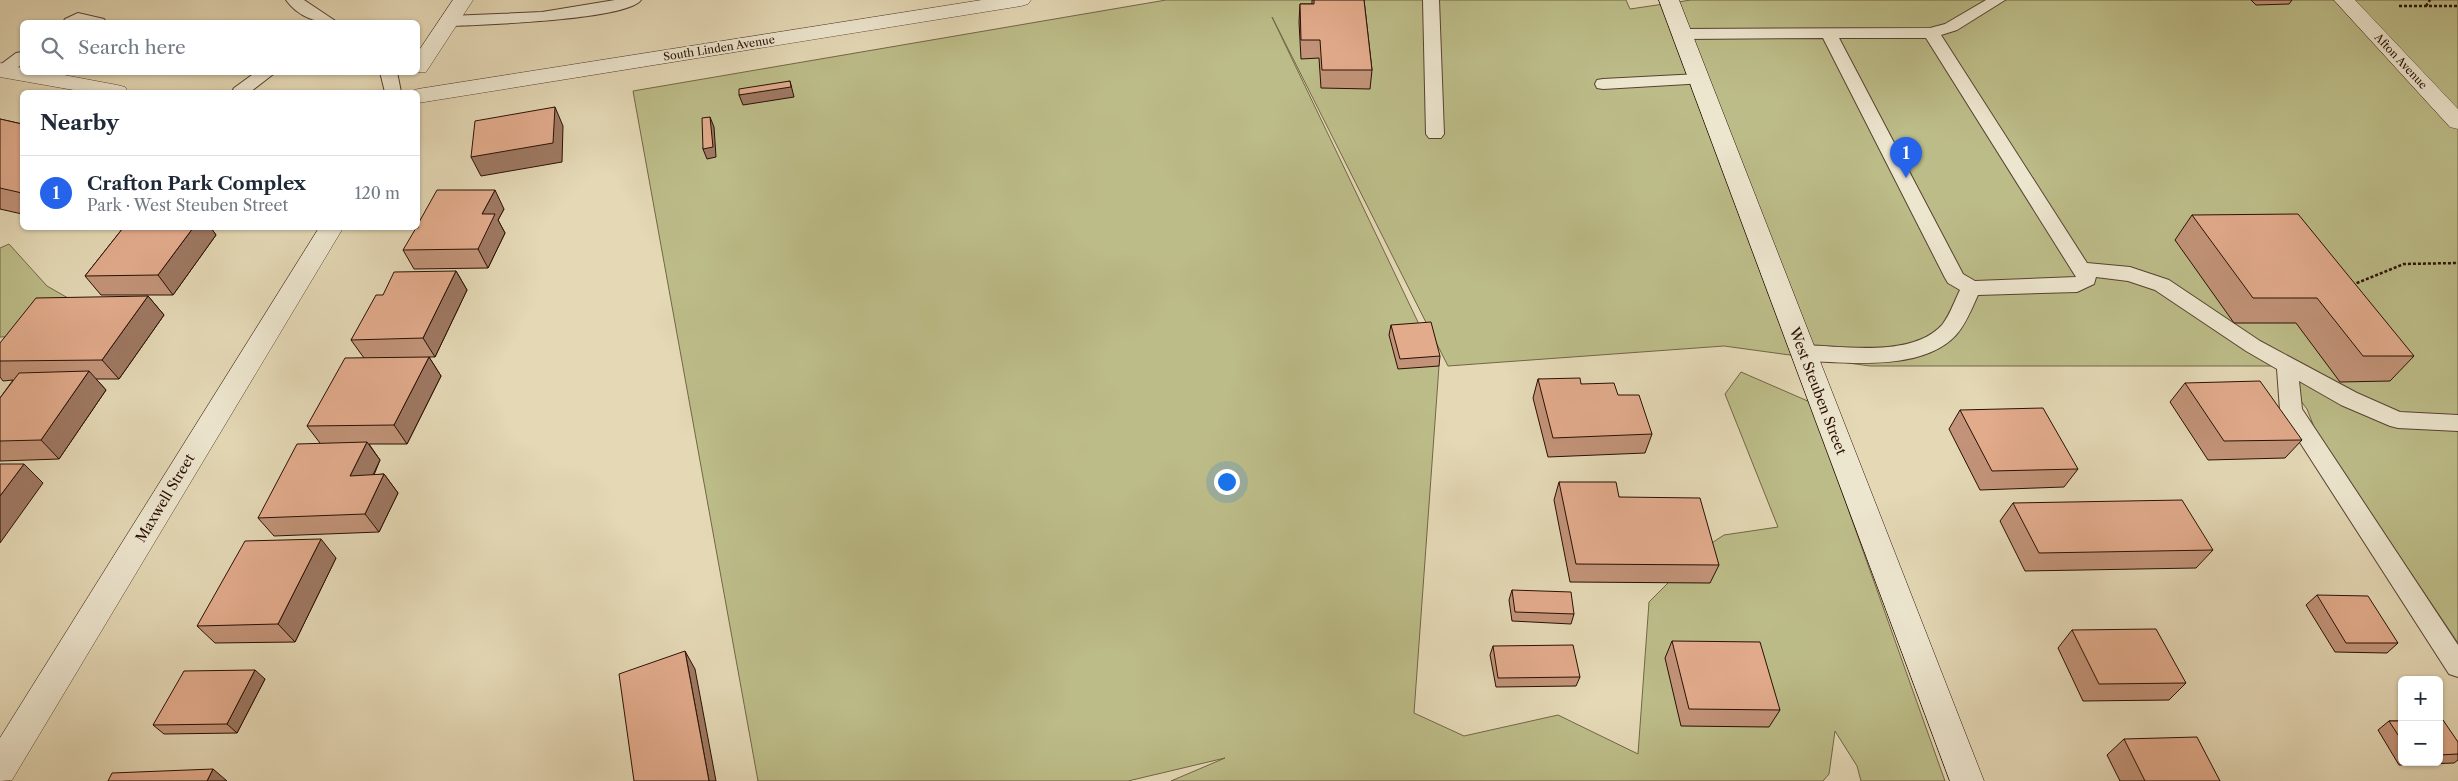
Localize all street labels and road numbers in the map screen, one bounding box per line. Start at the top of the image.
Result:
street label: Afton Avenue [2371,30,2430,92]
street label: South Linden Avenue [662,32,776,64]
street label: West Steuben Street [1785,324,1851,457]
street label: Maxwell Street [131,450,199,546]

